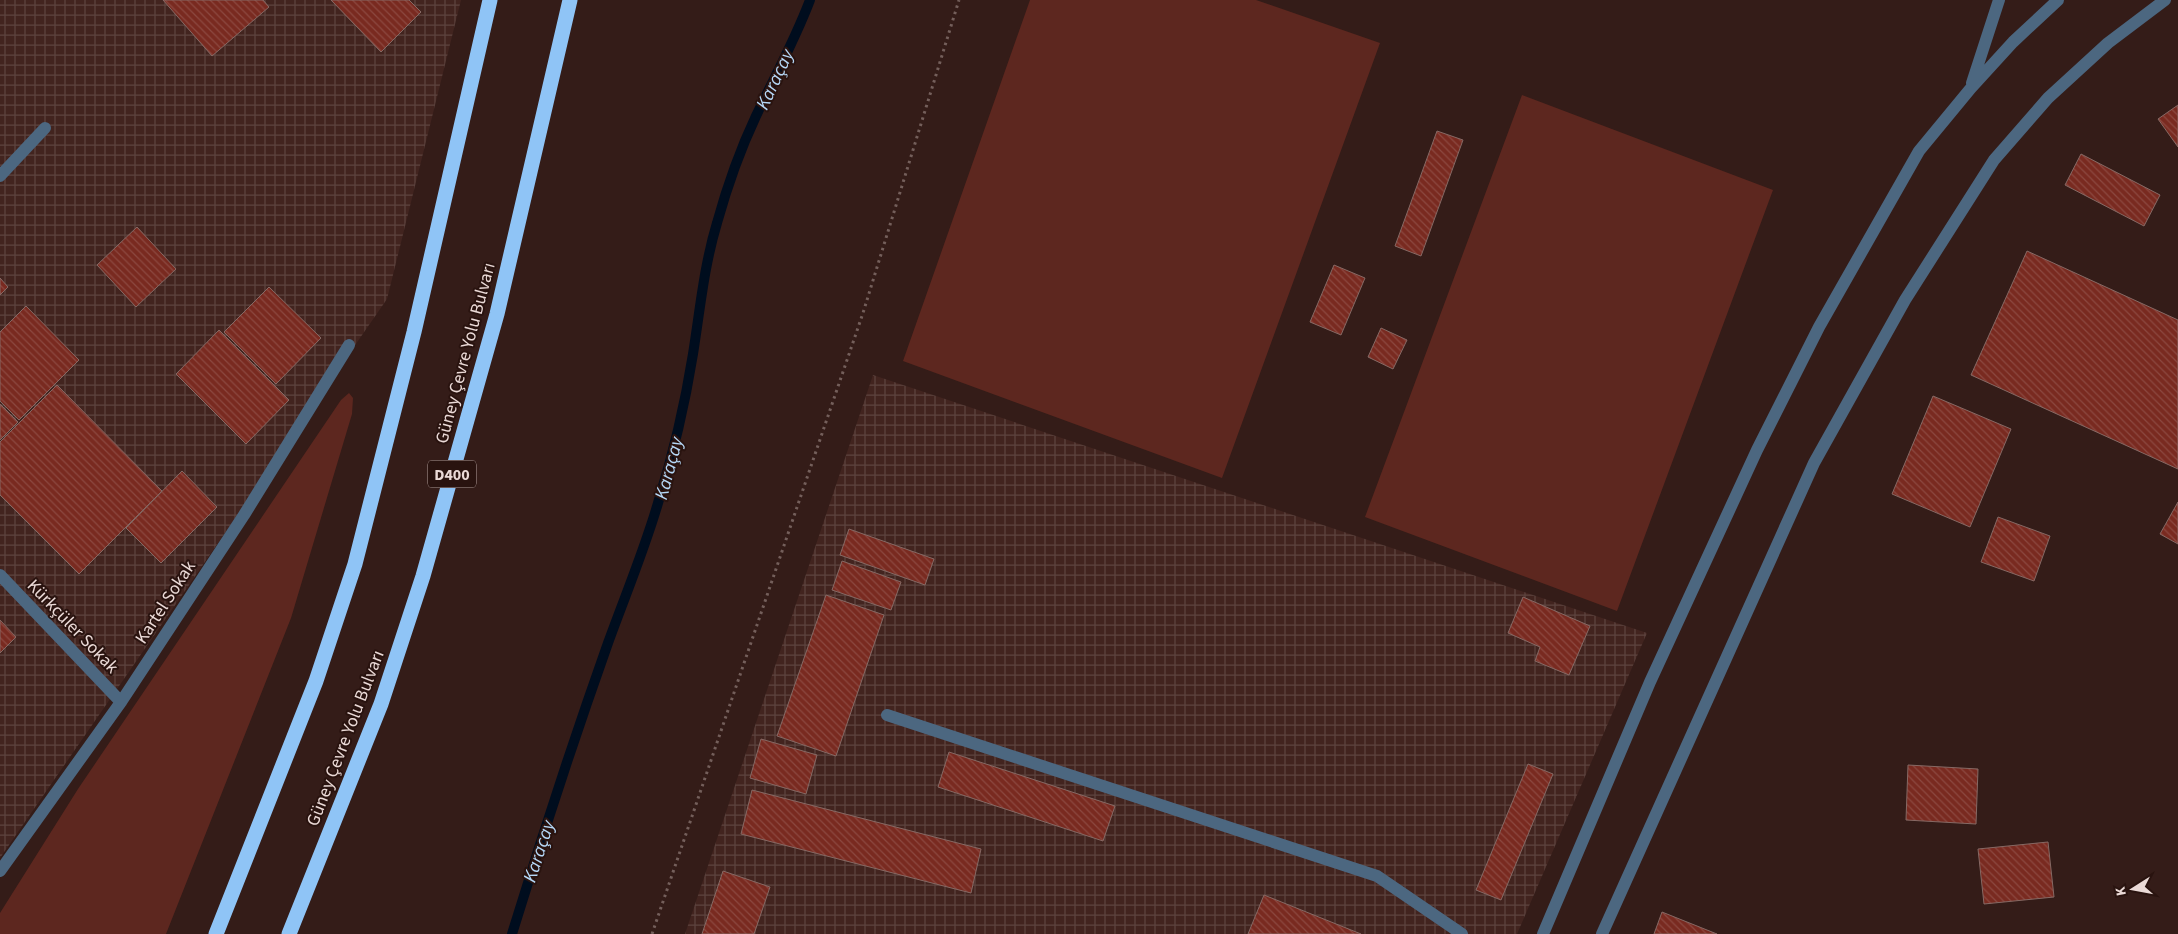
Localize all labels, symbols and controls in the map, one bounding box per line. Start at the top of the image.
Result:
water label: Karaçay [750,44,802,114]
street label: Güney Çevre Yolu Bulvarı [429,260,502,446]
water label: Karaçay [648,433,691,503]
road number: D400 [428,460,476,488]
street label: Kartel Sokak [129,556,202,649]
street label: Kürkçüler Sokak [21,574,124,679]
street label: Güney Çevre Yolu Bulvarı [300,647,391,830]
water label: Karaçay [517,816,563,886]
north arrow [2108,864,2158,914]
text: K [2111,885,2132,897]

